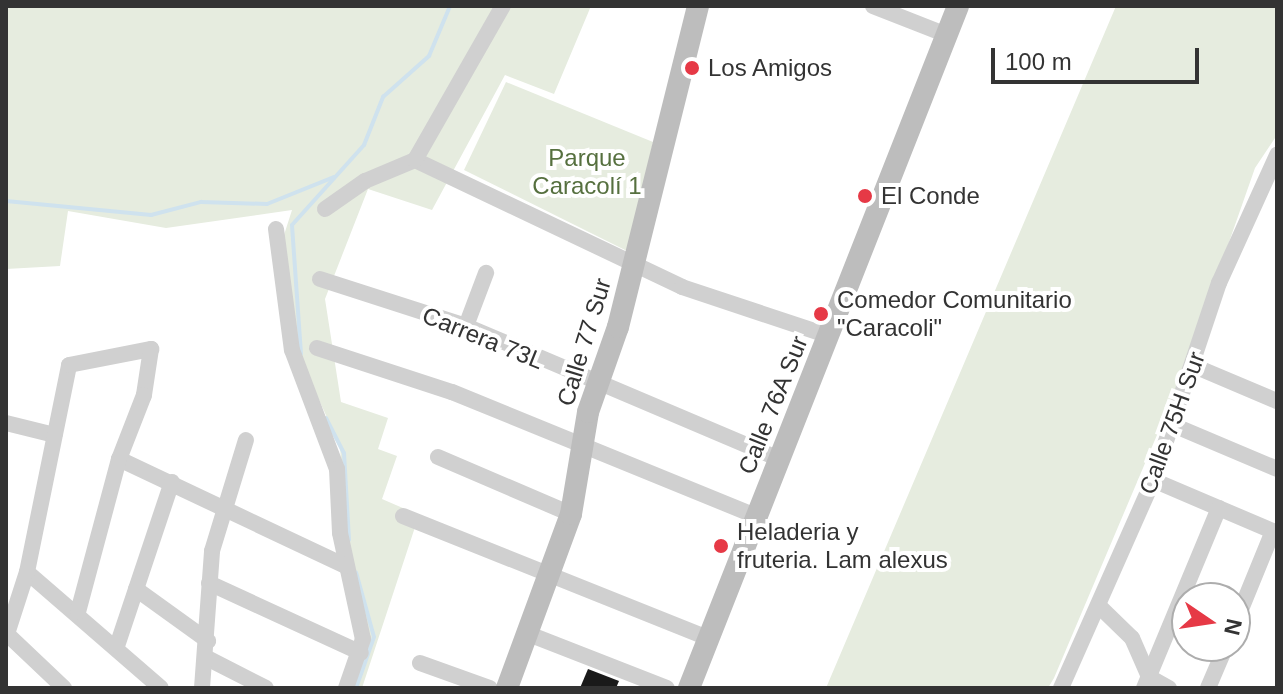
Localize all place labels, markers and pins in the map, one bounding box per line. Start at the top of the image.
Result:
place label: Los Amigos [708,54,833,82]
marker: Los Amigos [683,59,701,77]
place label: El Conde [881,182,980,210]
marker: El Conde [856,187,874,205]
place label: Comedor Comunitario "Caracoli" [837,286,1072,342]
marker: Comedor Comunitario "Caracoli" [812,305,830,323]
place label: Heladeria y fruteria. Lam alexus [737,518,948,574]
marker: Heladeria y fruteria. Lam alexus [712,537,730,555]

